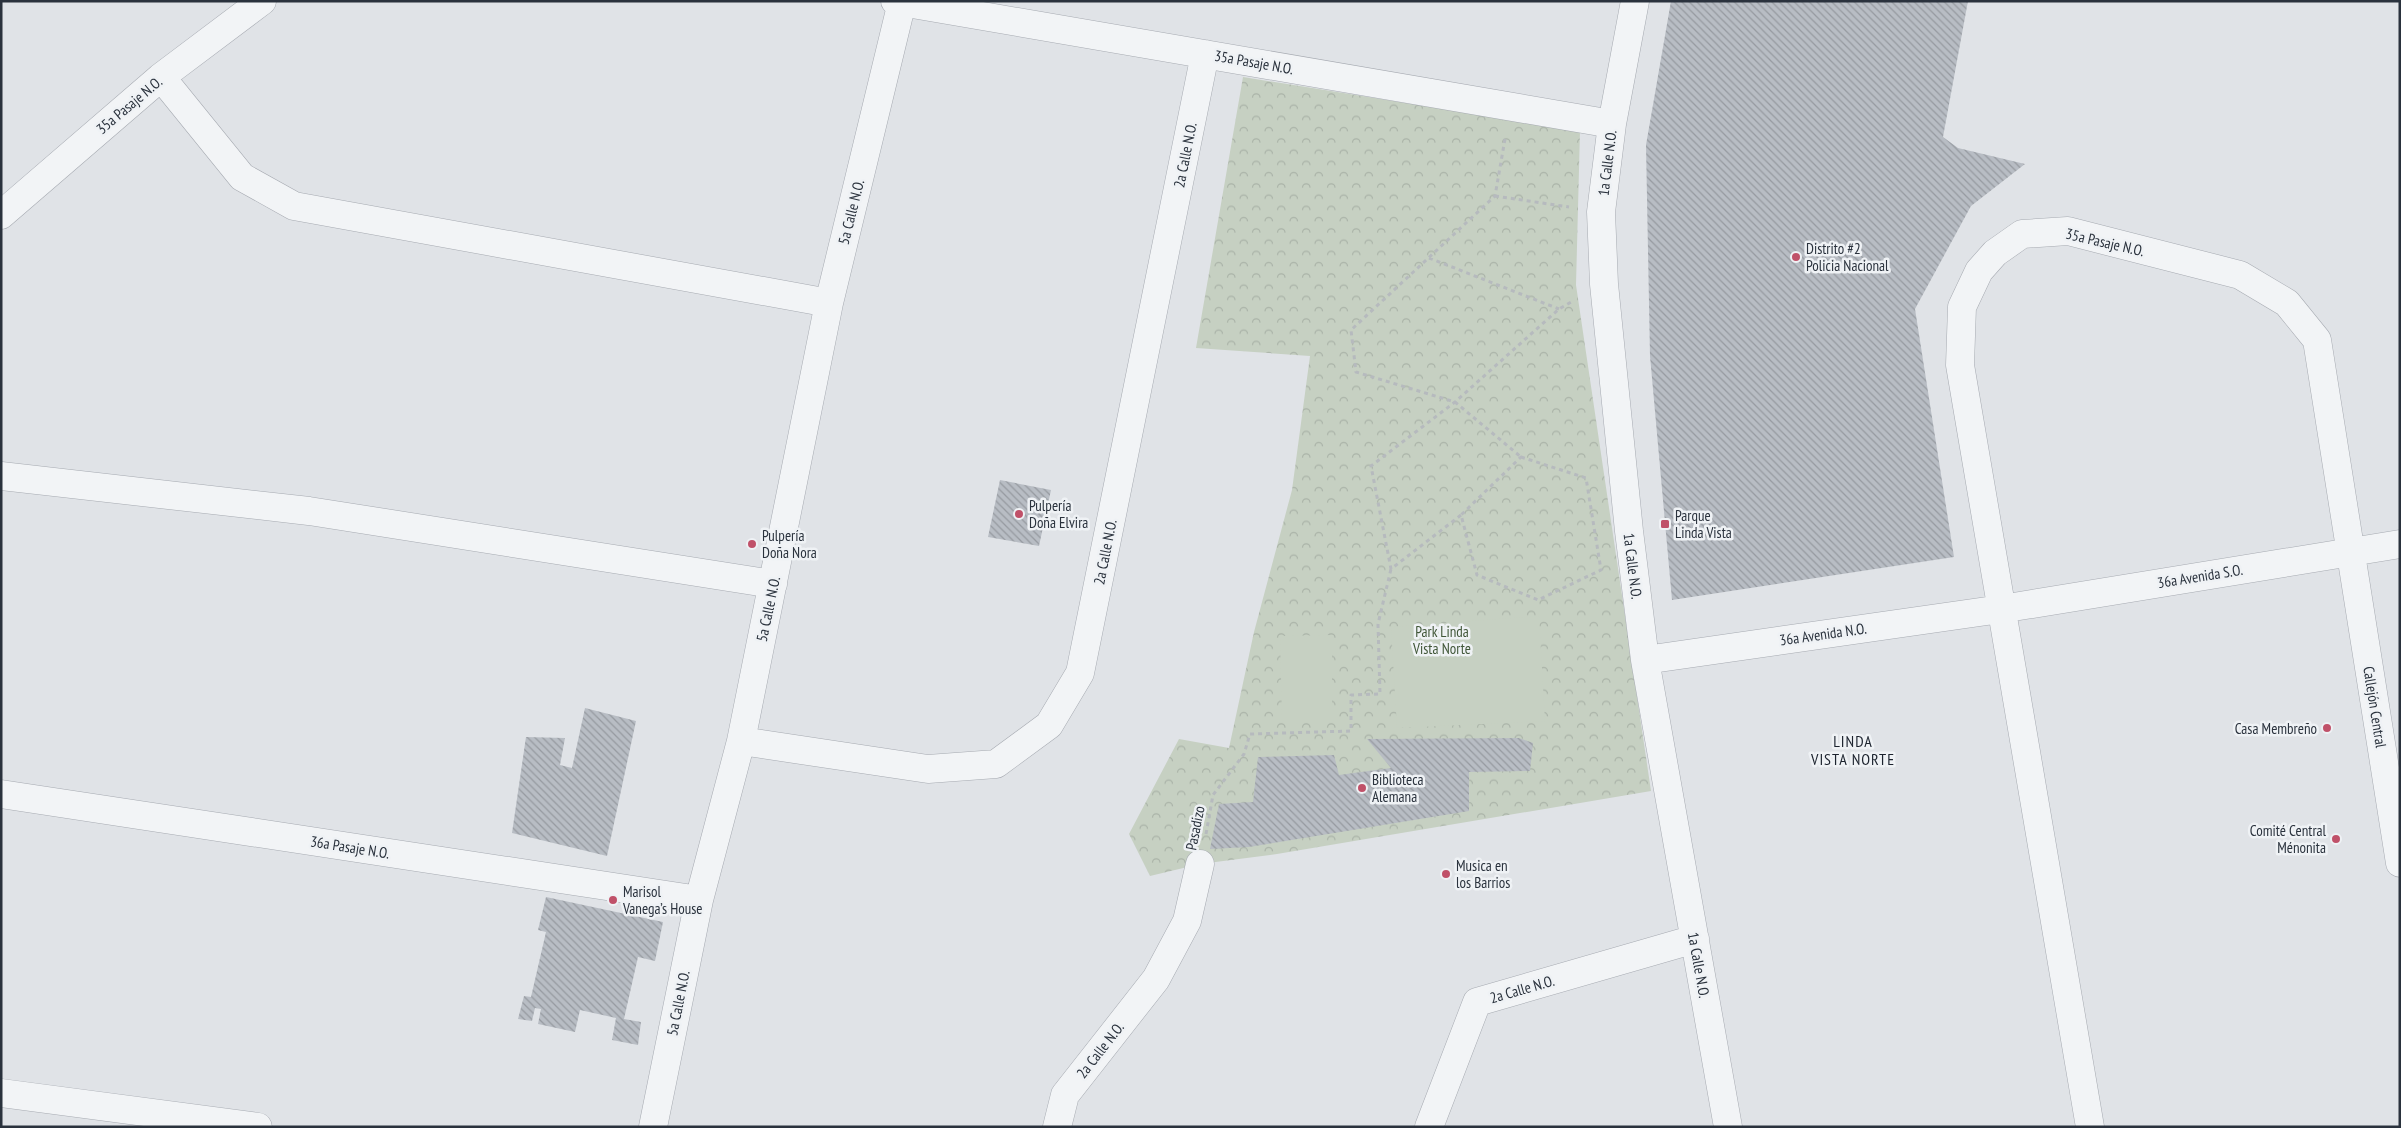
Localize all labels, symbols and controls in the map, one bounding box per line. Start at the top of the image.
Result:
street label: 35a Pasaje N.O. [1213,46,1295,78]
street label: 35a Pasaje N.O. [92,72,166,138]
street label: 2a Calle N.O. [1169,120,1201,189]
street label: 1a Calle N.O. [1594,129,1621,197]
street label: 5a Calle N.O. [834,177,868,246]
street label: 35a Pasaje N.O. [2064,224,2146,260]
place label: Distrito #2 Policia Nacional [1806,239,1889,275]
marker: Distrito #2 Policia Nacional [1790,251,1802,263]
place label: Pulpería Doña Elvira [1029,496,1088,532]
place label: Parque Linda Vista [1675,506,1732,542]
marker: Pulpería Doña Elvira [1013,508,1025,520]
street label: 2a Calle N.O. [1089,517,1121,586]
marker: Parque Linda Vista [1659,518,1671,530]
place label: Pulpería Doña Nora [762,526,817,562]
street label: 1a Calle N.O. [1620,532,1647,600]
marker: Pulpería Doña Nora [746,538,758,550]
street label: 36a Avenida S.O. [2156,560,2244,592]
street label: 5a Calle N.O. [752,574,784,643]
street label: 36a Avenida N.O. [1778,618,1868,650]
park label: Park Linda Vista Norte [1412,622,1471,658]
street label: Callejón Central [2359,665,2391,750]
place label: Casa Membreño [2235,719,2317,738]
marker: Casa Membreño [2321,722,2333,734]
district label: LINDA VISTA NORTE [1810,731,1895,769]
place label: Biblioteca Alemana [1372,770,1423,806]
marker: Biblioteca Alemana [1356,782,1368,794]
street label: Pasadizo [1181,804,1209,852]
place label: Comité Central Ménonita [2250,821,2326,857]
street label: 36a Pasaje N.O. [309,831,391,863]
marker: Comité Central Ménonita [2330,833,2342,845]
place label: Musica en los Barrios [1456,856,1510,892]
marker: Musica en los Barrios [1440,868,1452,880]
place label: Marisol Vanega’s House [622,882,703,918]
marker: Marisol Vanega’s House [607,894,619,906]
street label: 1a Calle N.O. [1684,931,1714,1000]
street label: 5a Calle N.O. [662,968,694,1037]
street label: 2a Calle N.O. [1488,971,1557,1007]
street label: 2a Calle N.O. [1072,1018,1128,1082]

